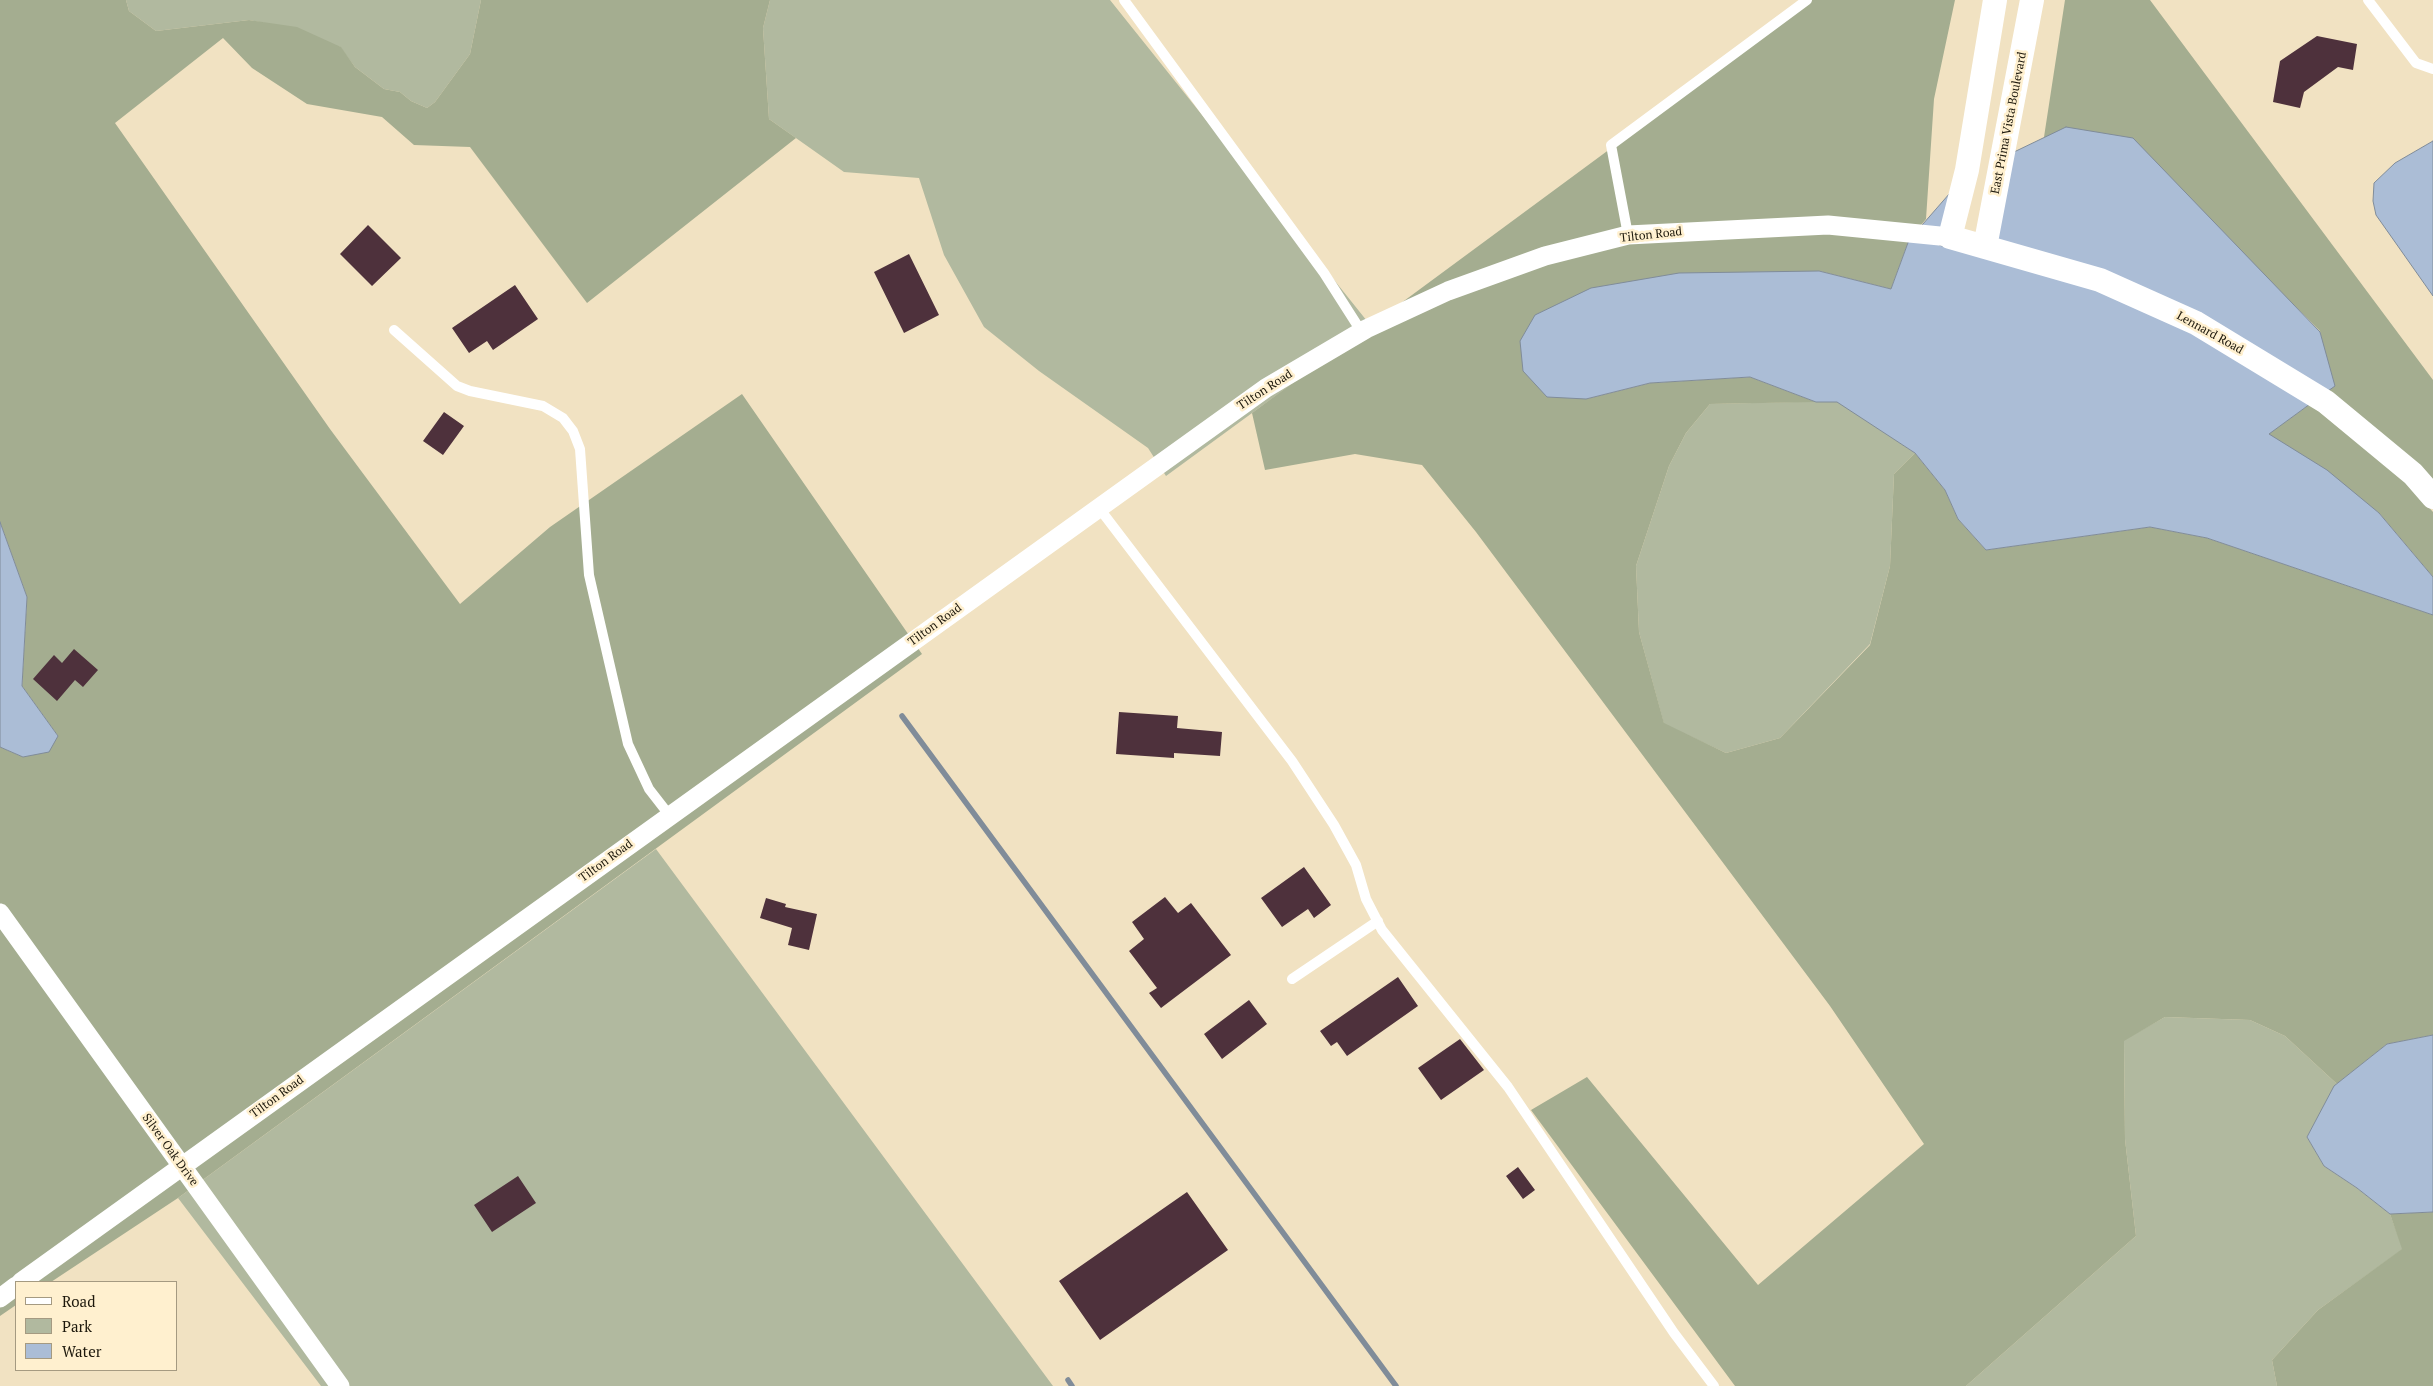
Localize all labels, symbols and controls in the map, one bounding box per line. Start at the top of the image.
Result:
street label: East Prima Vista Boulevard [1988,51,2030,195]
street label: Tilton Road [1619,225,1683,245]
street label: Lennard Road [2174,309,2246,357]
street label: Tilton Road [1235,367,1295,413]
street label: Tilton Road [905,601,965,649]
street label: Tilton Road [576,837,636,885]
street label: Tilton Road [247,1073,307,1121]
street label: Silver Oak Drive [139,1111,201,1189]
legend [15,1281,178,1371]
text: Road [62,1291,95,1311]
text: Park [62,1316,92,1336]
text: Water [62,1341,101,1361]

